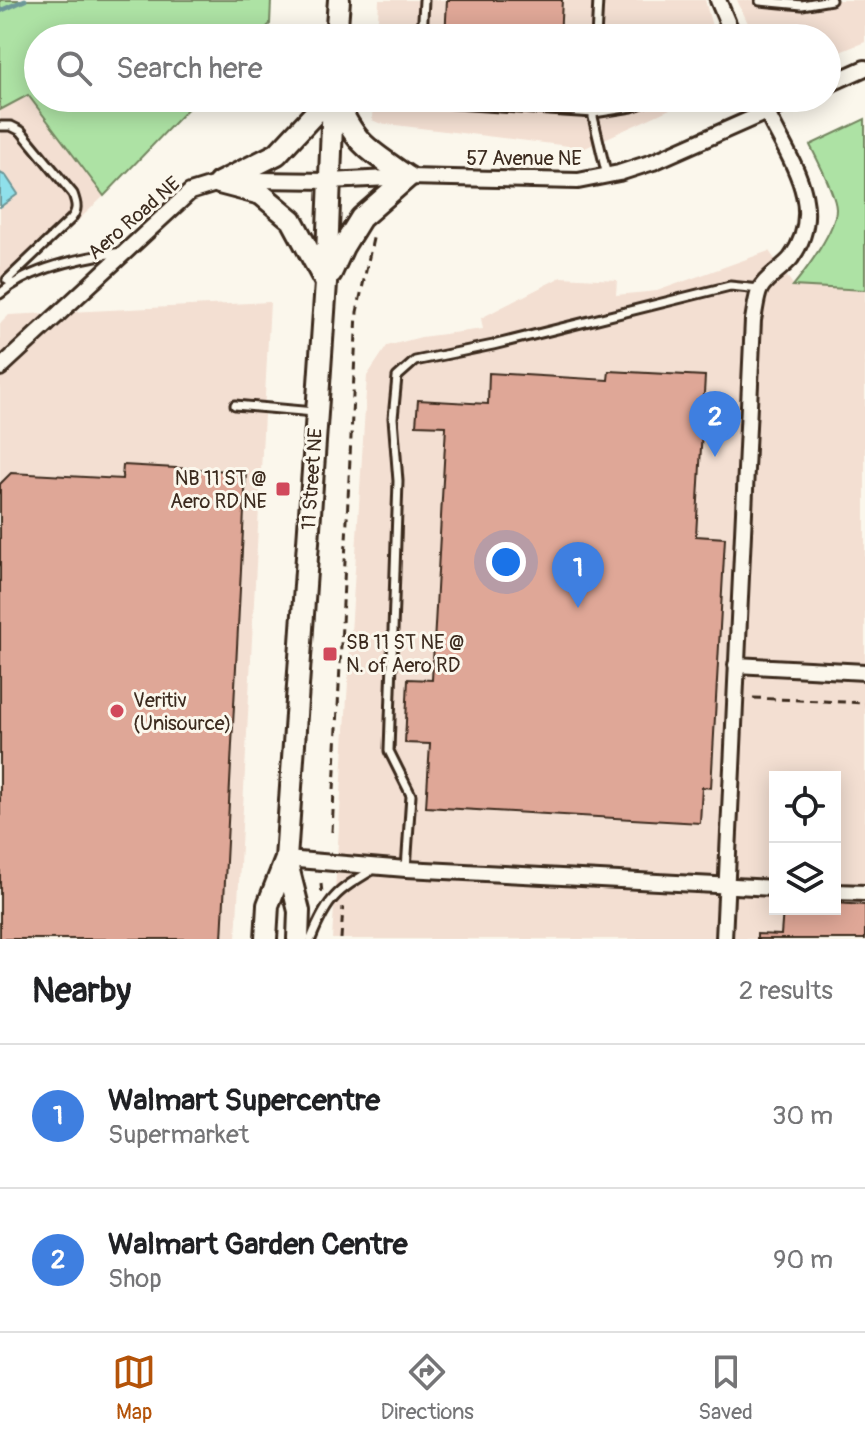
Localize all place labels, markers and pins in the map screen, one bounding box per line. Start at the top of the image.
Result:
pin: 2 [689,391,741,457]
place label: NB 11 ST @ Aero RD NE [170,466,267,514]
marker: NB 11 ST @ Aero RD NE [274,480,292,498]
pin: 1 [552,542,604,608]
place label: SB 11 ST NE @ N. of Aero RD [346,630,465,678]
marker: SB 11 ST NE @ N. of Aero RD [321,645,339,663]
place label: Veritiv (Unisource) [133,688,231,736]
marker: Veritiv (Unisource) [108,702,126,720]

